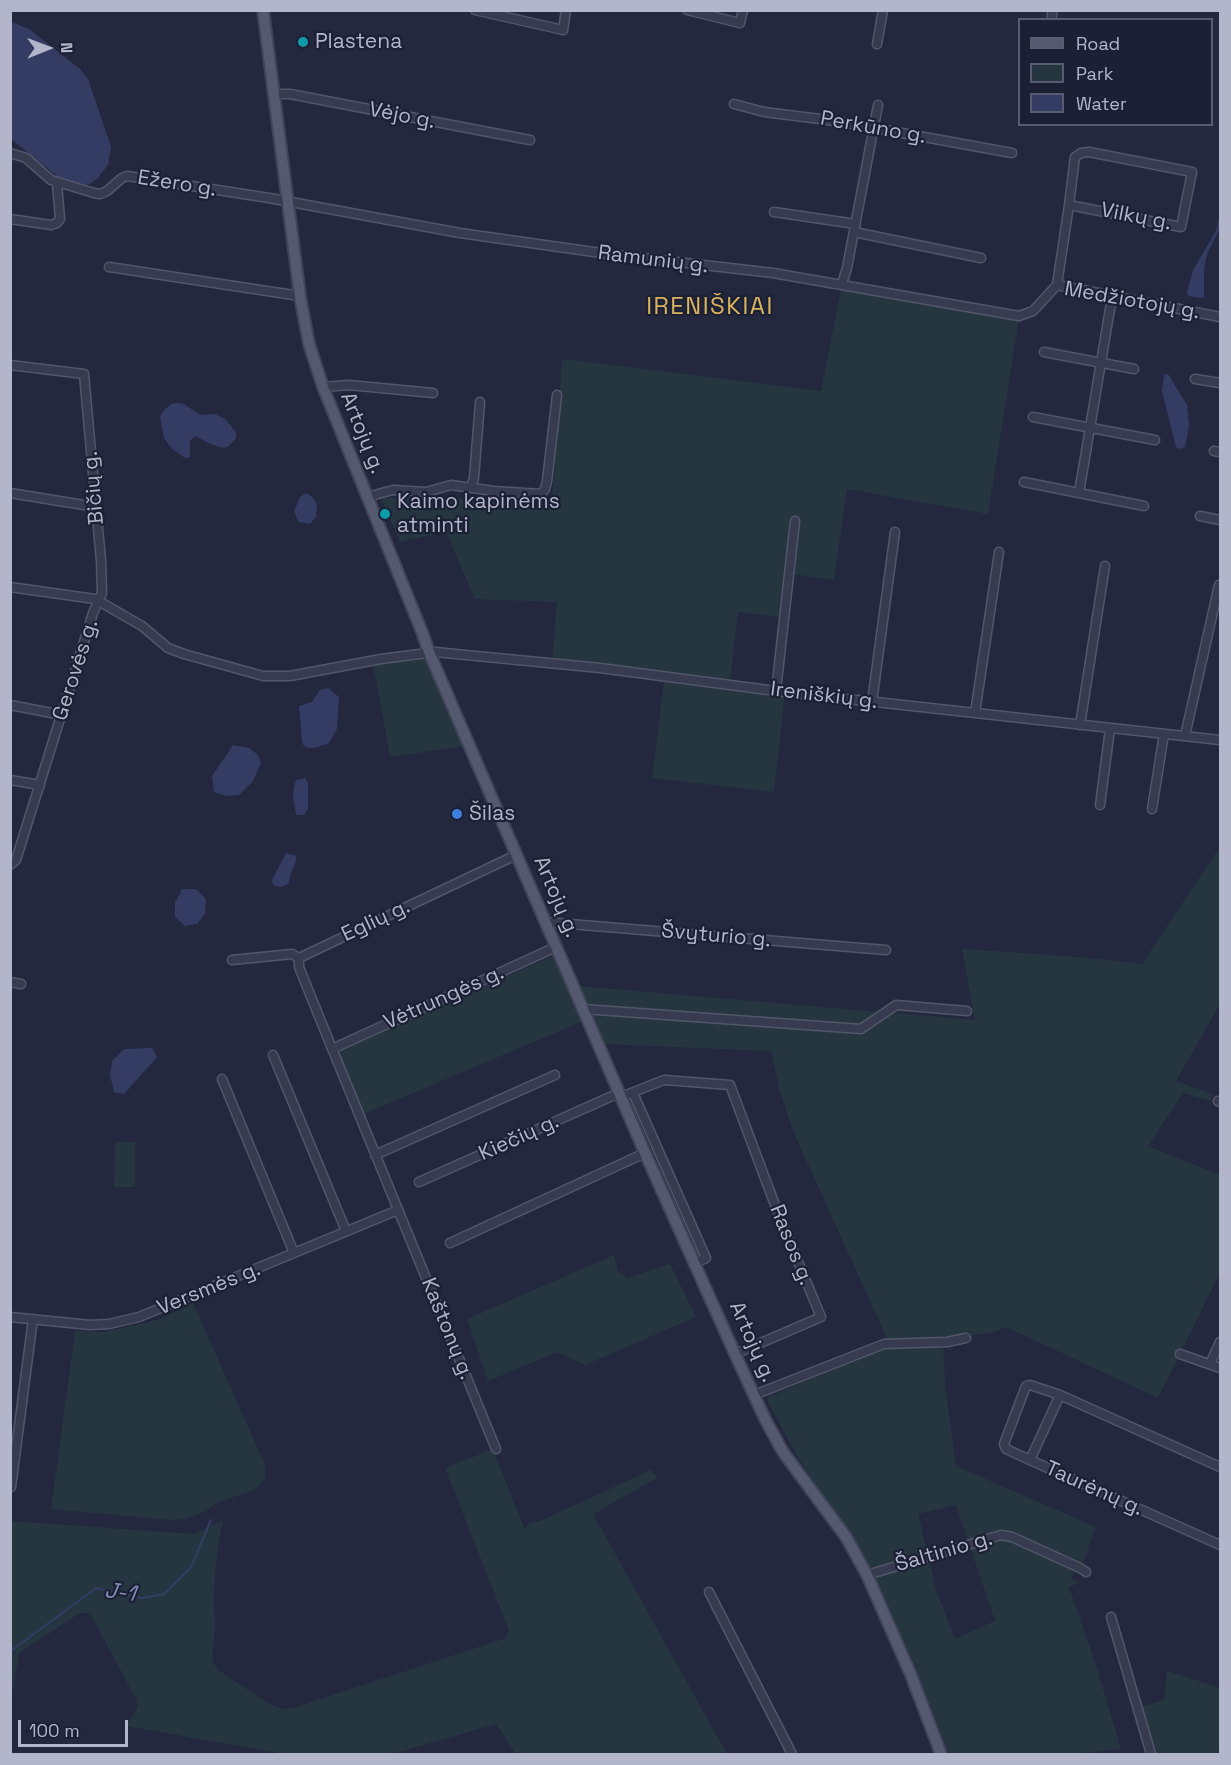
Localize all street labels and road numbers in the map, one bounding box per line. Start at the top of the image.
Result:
street label: Vėjo g. [367,97,437,135]
street label: Perkūno g. [818,106,928,150]
street label: Ežero g. [136,165,218,203]
street label: Vilkų g. [1098,198,1174,236]
street label: Ramunių g. [596,241,710,279]
street label: Medžiotojų g. [1062,277,1202,325]
street label: Artojų g. [334,389,390,477]
street label: Bičių g. [78,450,110,526]
street label: Gerovės g. [48,616,104,724]
street label: Ireniškių g. [769,677,879,715]
street label: Artojų g. [528,853,584,941]
street label: Eglių g. [338,894,414,948]
street label: Švyturio g. [660,919,772,953]
street label: Vėtrungės g. [380,960,508,1036]
street label: Kiečių g. [475,1109,563,1167]
street label: Rasos g. [763,1201,819,1289]
street label: Versmės g. [154,1257,264,1321]
street label: Kaštonų g. [415,1274,479,1384]
street label: Artojų g. [723,1298,781,1386]
street label: Taurėnų g. [1041,1456,1147,1522]
street label: Šaltinio g. [892,1526,996,1578]

